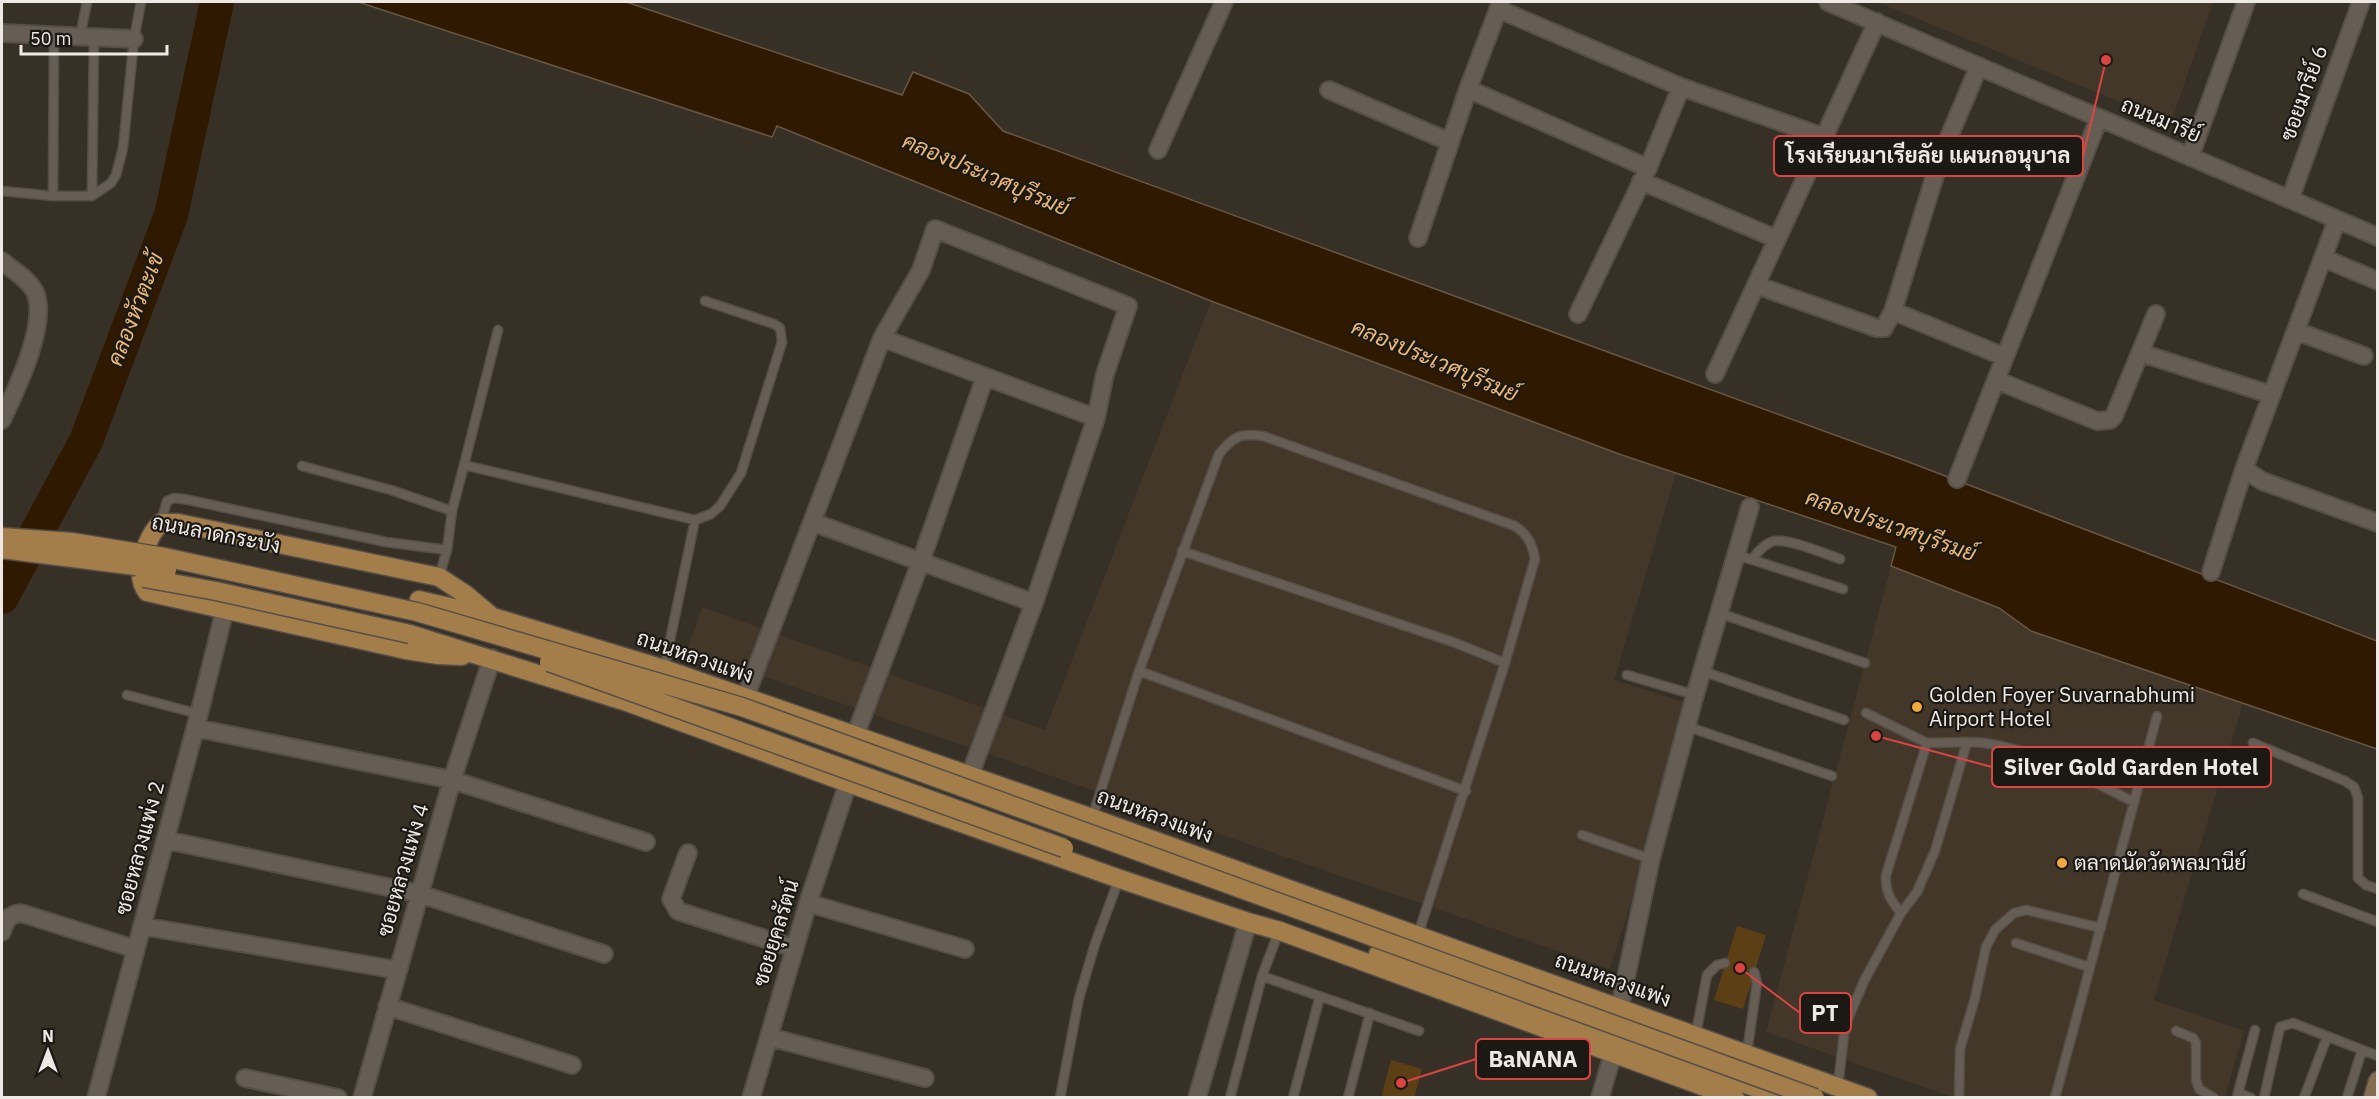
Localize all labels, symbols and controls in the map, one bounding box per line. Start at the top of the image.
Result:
scale bar [21,18,166,56]
text: 50 m [30,27,72,50]
street label: ซอยมารีย์ 6 [2273,41,2333,144]
street label: ถนนมารีย์ [2117,90,2206,148]
water label: คลองประเวศบุรีรมย์ [898,125,1077,225]
callout: โรงเรียนมาเรียลัย แผนกอนุบาล [1774,136,2083,176]
text: โรงเรียนมาเรียลัย แผนกอนุบาล [1784,140,2070,171]
water label: คลองหัวตะเข้ [100,244,171,370]
water label: คลองประเวศบุรีรมย์ [1347,311,1526,411]
water label: คลองประเวศบุรีรมย์ [1801,482,1983,570]
street label: ถนนลาดกระบัง [150,507,283,559]
street label: ถนนหลวงแพ่ง [633,623,757,689]
place label: Golden Foyer Suvarnabhumi Airport Hotel [1929,680,2195,732]
marker: Golden Foyer Suvarnabhumi Airport Hotel [1910,700,1924,714]
callout: Silver Gold Garden Hotel [1992,747,2271,787]
text: Silver Gold Garden Hotel [2004,752,2259,781]
street label: ซอยหลวงแพ่ง 2 [108,778,170,918]
street label: ถนนหลวงแพ่ง [1093,781,1217,849]
street label: ซอยหลวงแพ่ง 4 [370,800,434,940]
place label: ตลาดนัดวัดพลมานีย์ [2074,848,2246,876]
marker: ตลาดนัดวัดพลมานีย์ [2055,856,2069,870]
street label: ซอยยุคลรัตน์ [746,876,806,990]
street label: ถนนหลวงแพ่ง [1551,945,1675,1013]
callout: PT [1800,993,1851,1033]
text: PT [1811,998,1839,1027]
north arrow [18,1021,78,1081]
text: N [42,1026,54,1046]
callout: BaNANA [1476,1039,1590,1079]
text: BaNANA [1488,1044,1578,1073]

